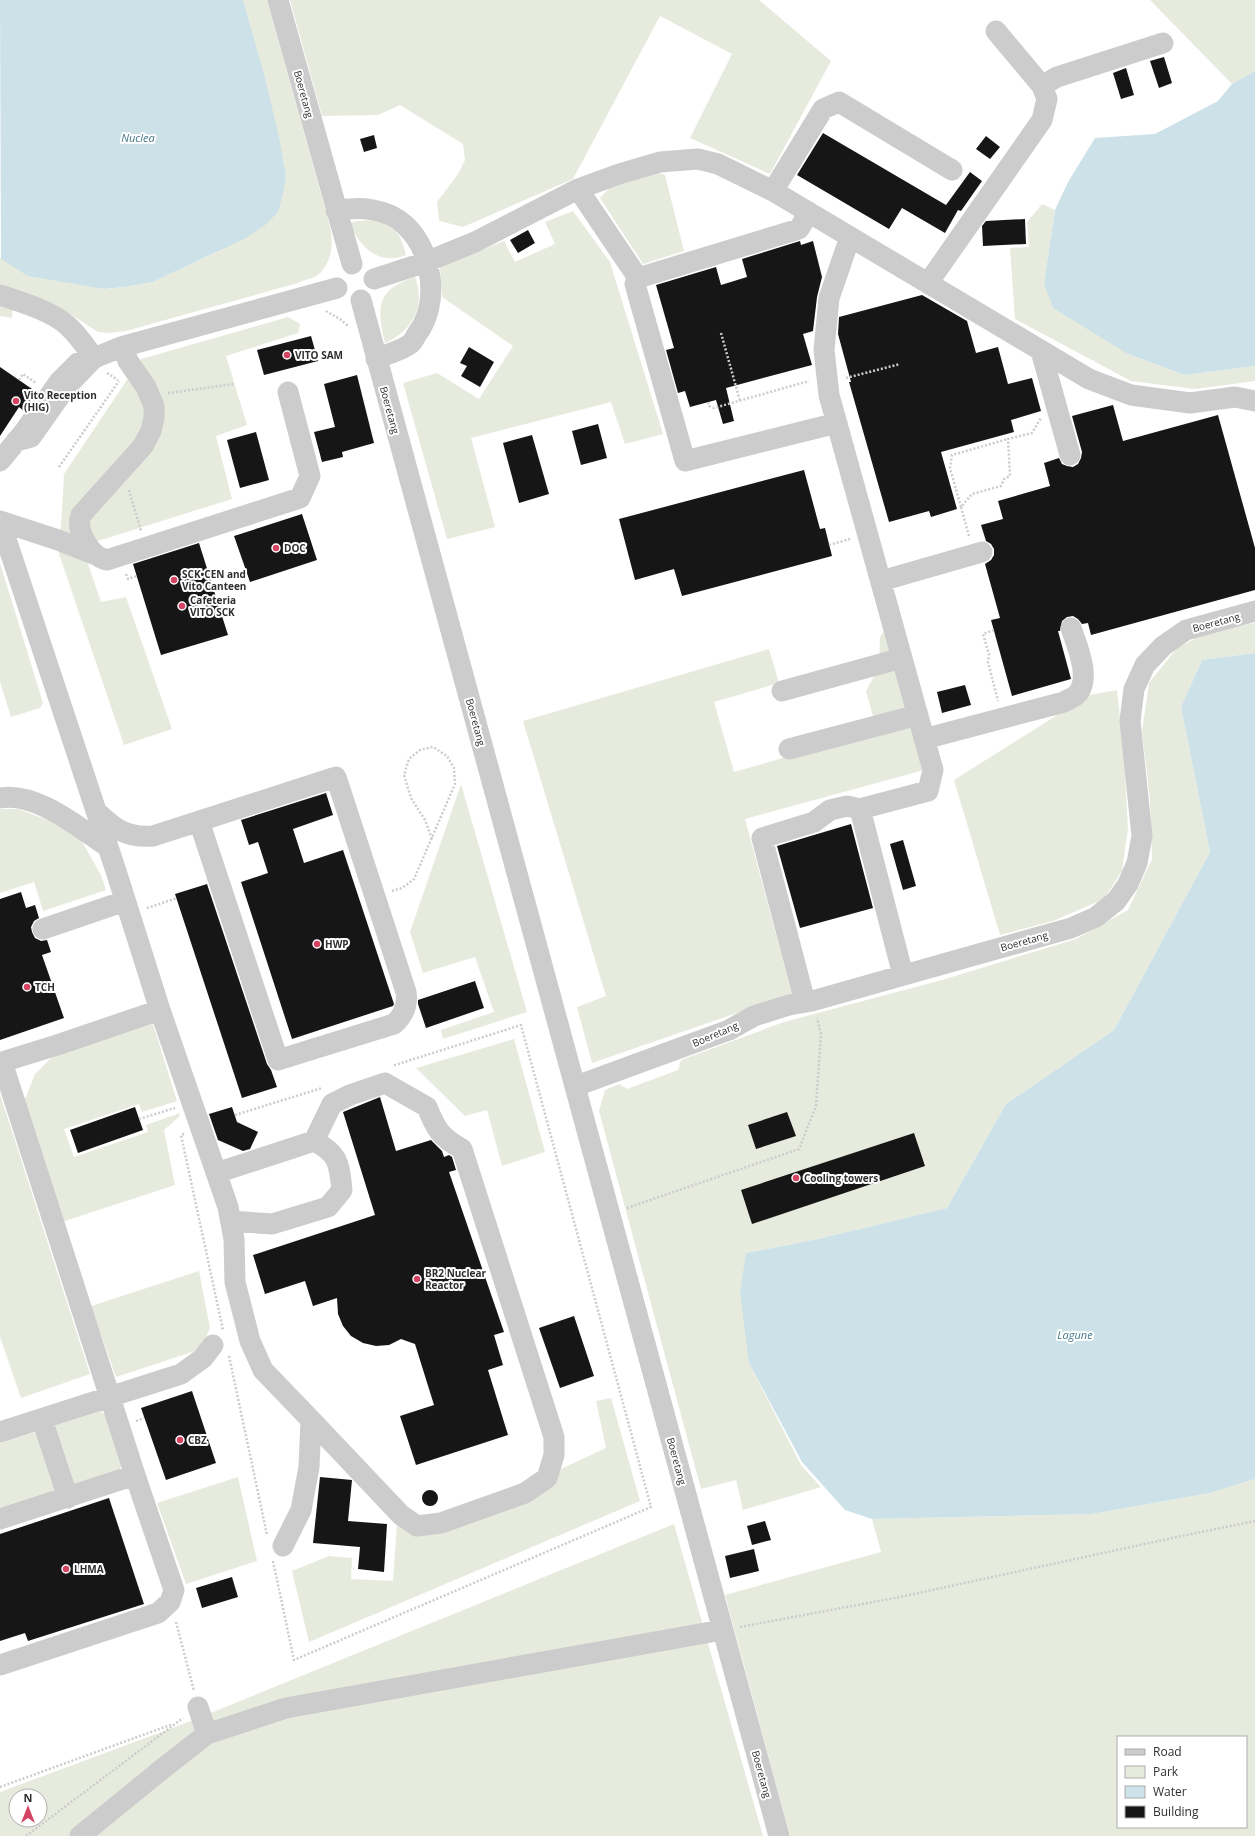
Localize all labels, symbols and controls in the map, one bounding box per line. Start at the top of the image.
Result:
street label: Boeretang [291,69,317,120]
water label: Nuclea [121,130,155,145]
place label: VITO SAM [295,348,343,362]
marker: VITO SAM [282,350,292,360]
street label: Boeretang [377,385,403,436]
place label: Vito Reception (HIG) [24,388,97,414]
marker: Vito Reception (HIG) [11,396,21,406]
place label: DOC [284,541,306,555]
marker: DOC [271,543,281,553]
place label: SCK•CEN and Vito Canteen [182,567,246,593]
marker: SCK•CEN and Vito Canteen [169,575,179,585]
place label: Cafeteria VITO SCK [190,593,236,619]
marker: Cafeteria VITO SCK [177,601,187,611]
street label: Boeretang [1191,609,1242,635]
street label: Boeretang [463,697,489,748]
street label: Boeretang [999,927,1050,954]
place label: HWP [325,937,349,951]
marker: HWP [312,939,322,949]
place label: TCH [35,980,55,994]
marker: TCH [22,982,32,992]
street label: Boeretang [690,1018,741,1050]
place label: Cooling towers [804,1171,878,1185]
marker: Cooling towers [791,1173,801,1183]
place label: BR2 Nuclear Reactor [425,1266,486,1292]
marker: BR2 Nuclear Reactor [412,1274,422,1284]
water label: Lagune [1057,1327,1093,1342]
place label: CBZ [188,1433,207,1447]
marker: CBZ [175,1435,185,1445]
street label: Boeretang [664,1436,690,1487]
place label: LHMA [74,1562,104,1576]
marker: LHMA [61,1564,71,1574]
legend [1117,1736,1247,1828]
text: Road [1153,1743,1182,1760]
street label: Boeretang [749,1749,775,1800]
text: Park [1153,1763,1179,1780]
text: Water [1153,1783,1187,1800]
north arrow [8,1788,48,1828]
text: N [24,1790,32,1805]
text: Building [1153,1803,1199,1820]

